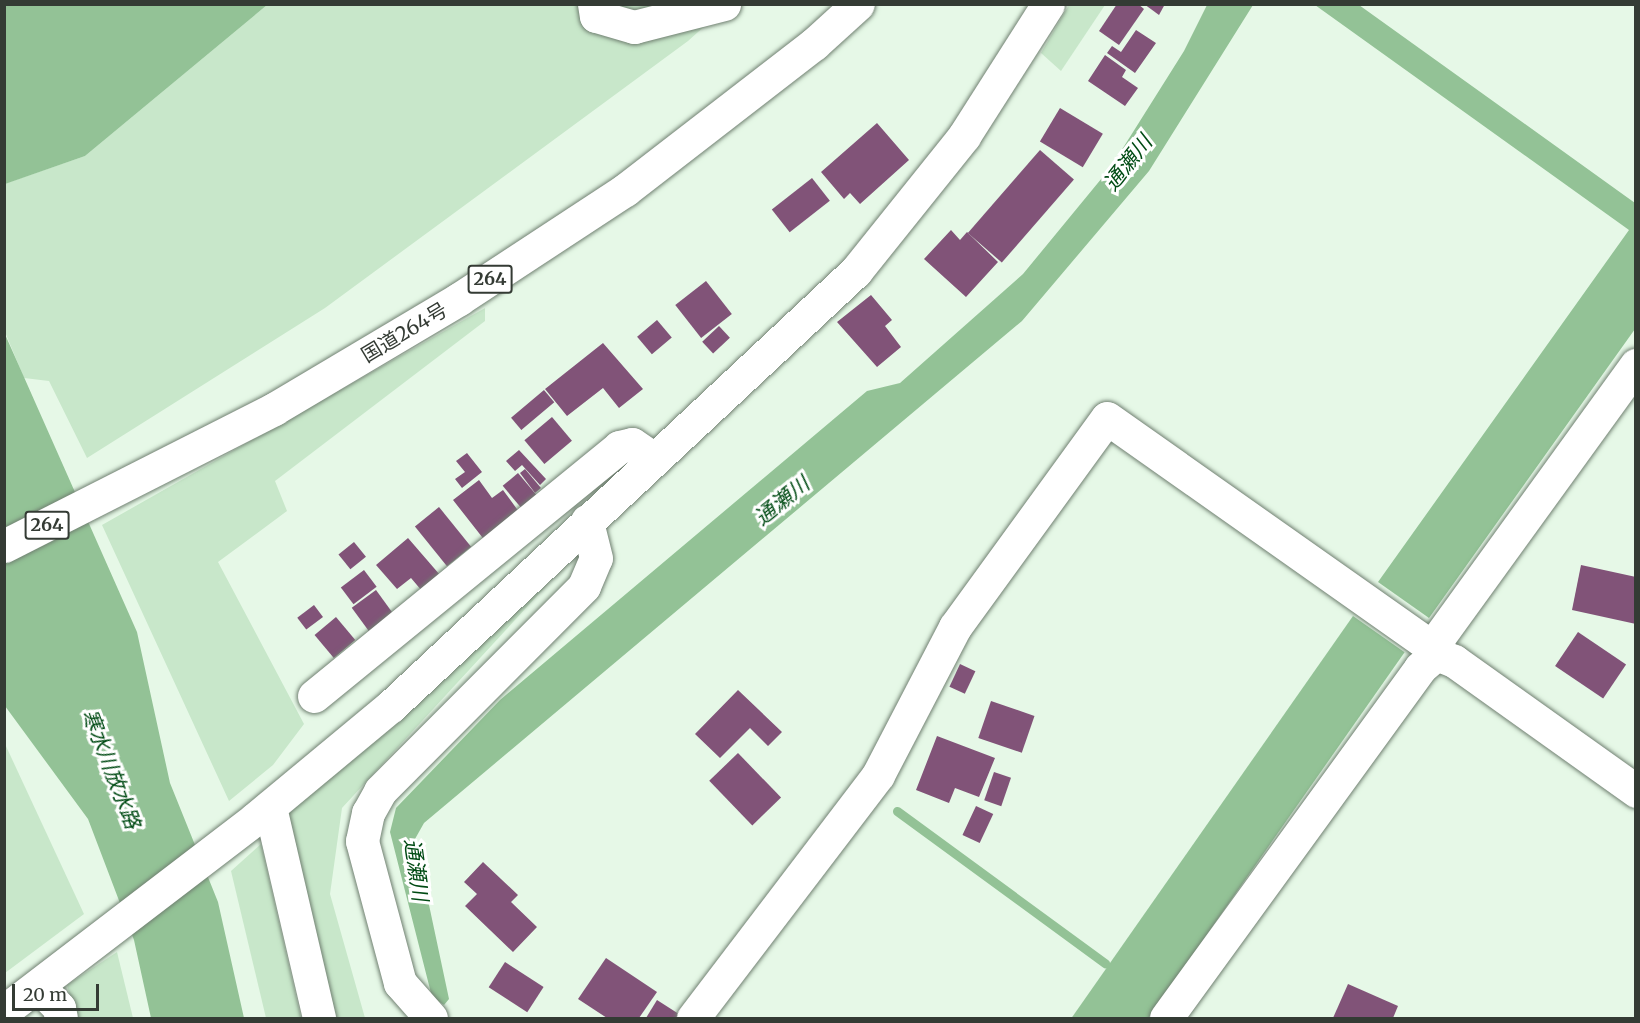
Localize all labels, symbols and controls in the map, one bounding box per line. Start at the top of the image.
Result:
water label: 通瀬川 [1099,130,1157,196]
road number: 264 [468,264,512,294]
street label: 国道264号 [357,297,451,367]
water label: 通瀬川 [750,471,814,531]
road number: 264 [24,510,70,540]
water label: 寒水川放水路 [77,706,145,832]
water label: 通瀬川 [399,837,433,903]
scale bar [15,972,102,1010]
text: 20 m [23,983,67,1006]

